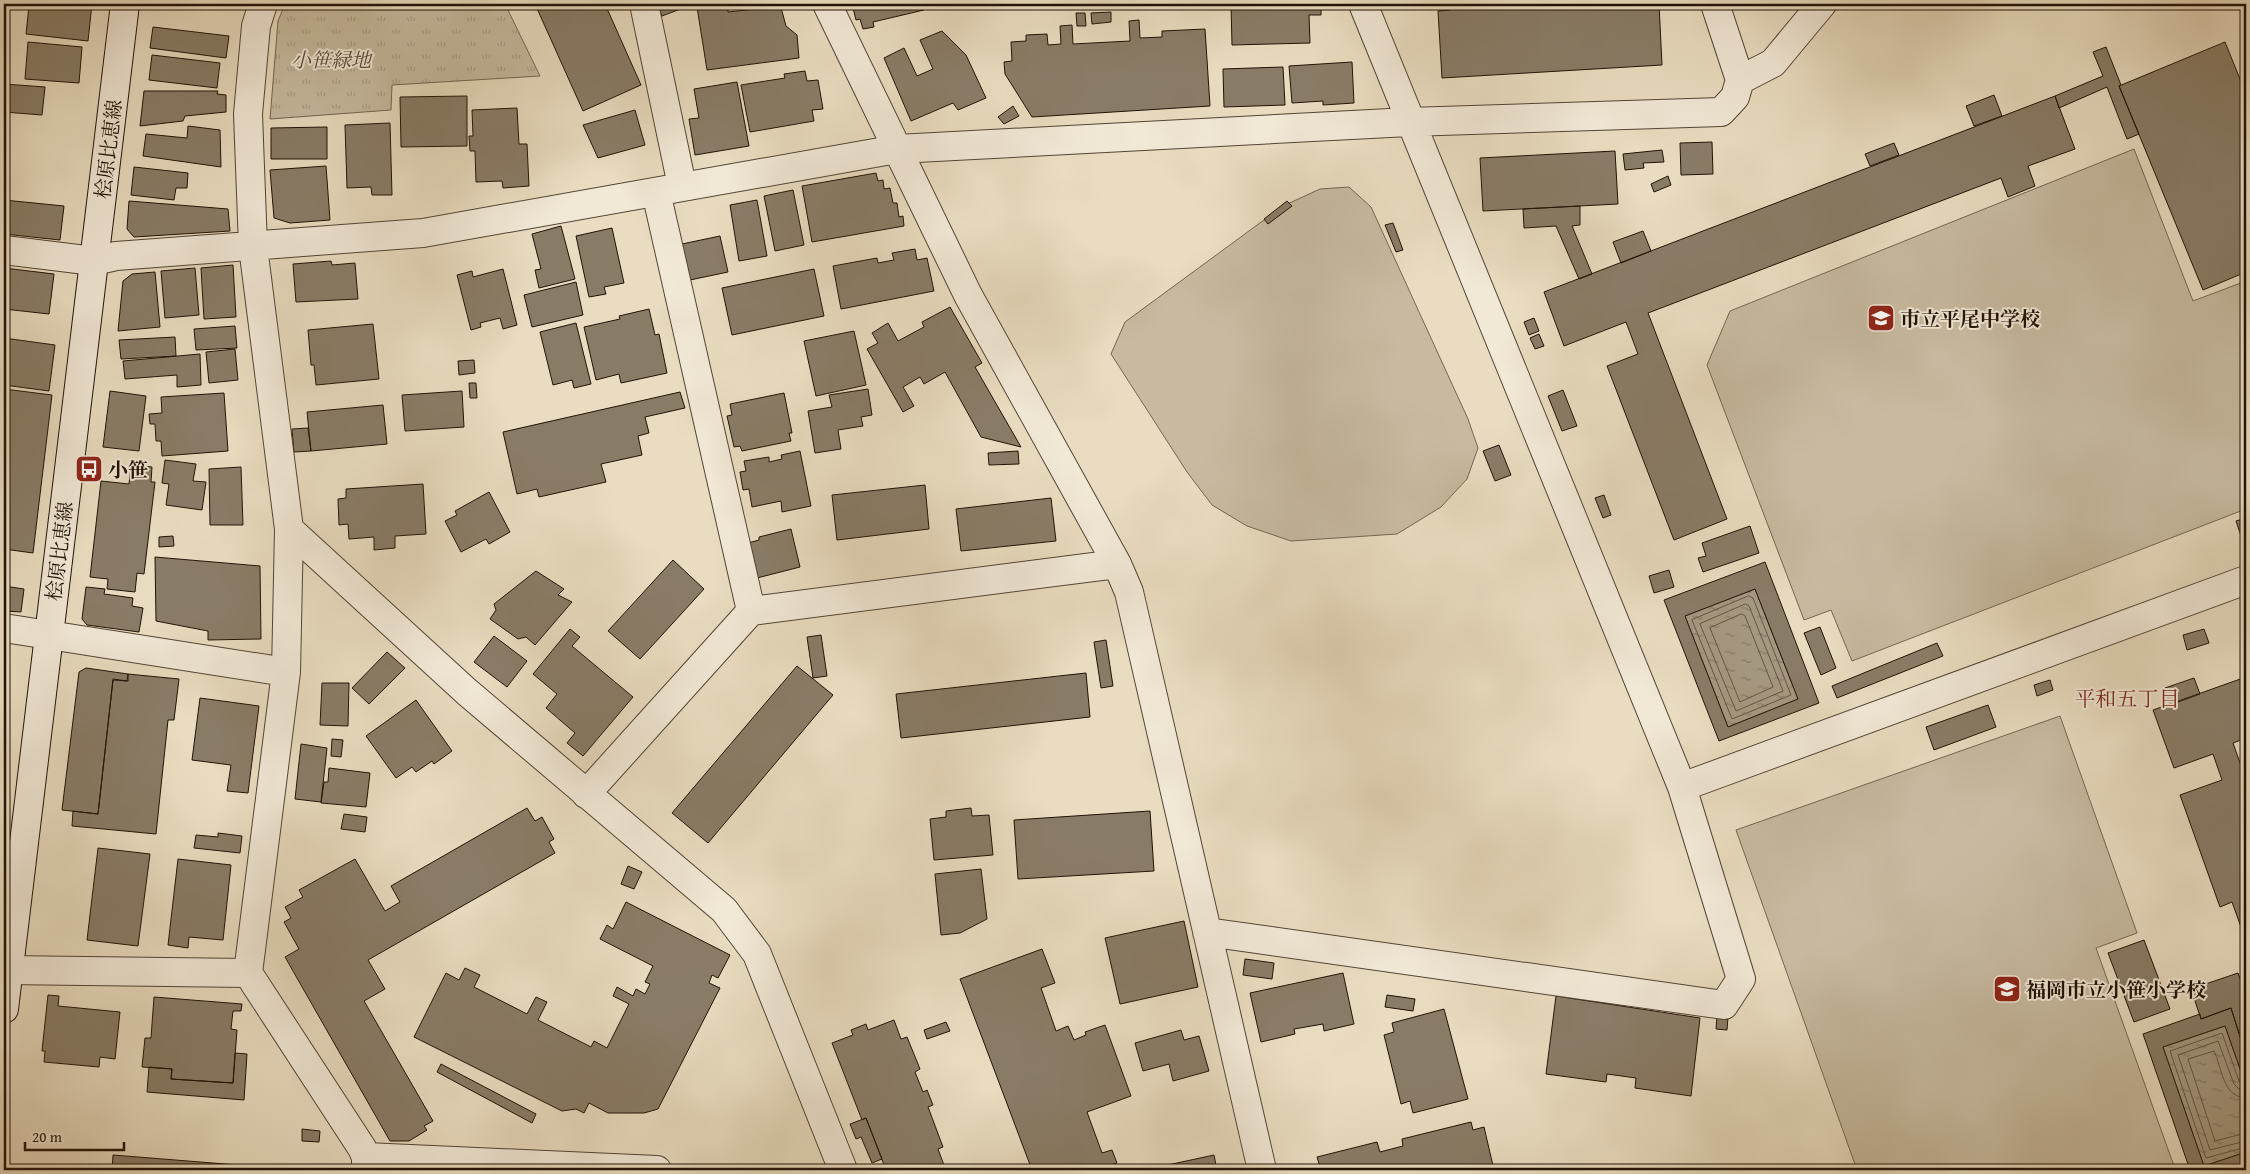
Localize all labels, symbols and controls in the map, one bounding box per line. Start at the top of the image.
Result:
park label: 小笹緑地 [291,45,373,74]
street label: 桧原比恵線 [88,98,128,200]
school or university icon: 市立平尾中学校 [1866,303,1896,333]
place label: 市立平尾中学校 [1900,304,2040,333]
bus stop icon: 小笹 [74,454,104,484]
place label: 小笹 [108,455,148,484]
street label: 桧原比恵線 [39,500,79,602]
district label: 平和五丁目 [2075,683,2180,714]
school or university icon: 福岡市立小笹小学校 [1992,974,2022,1004]
place label: 福岡市立小笹小学校 [2026,975,2206,1004]
scale bar [25,1119,124,1151]
text: 20 m [32,1126,63,1147]

